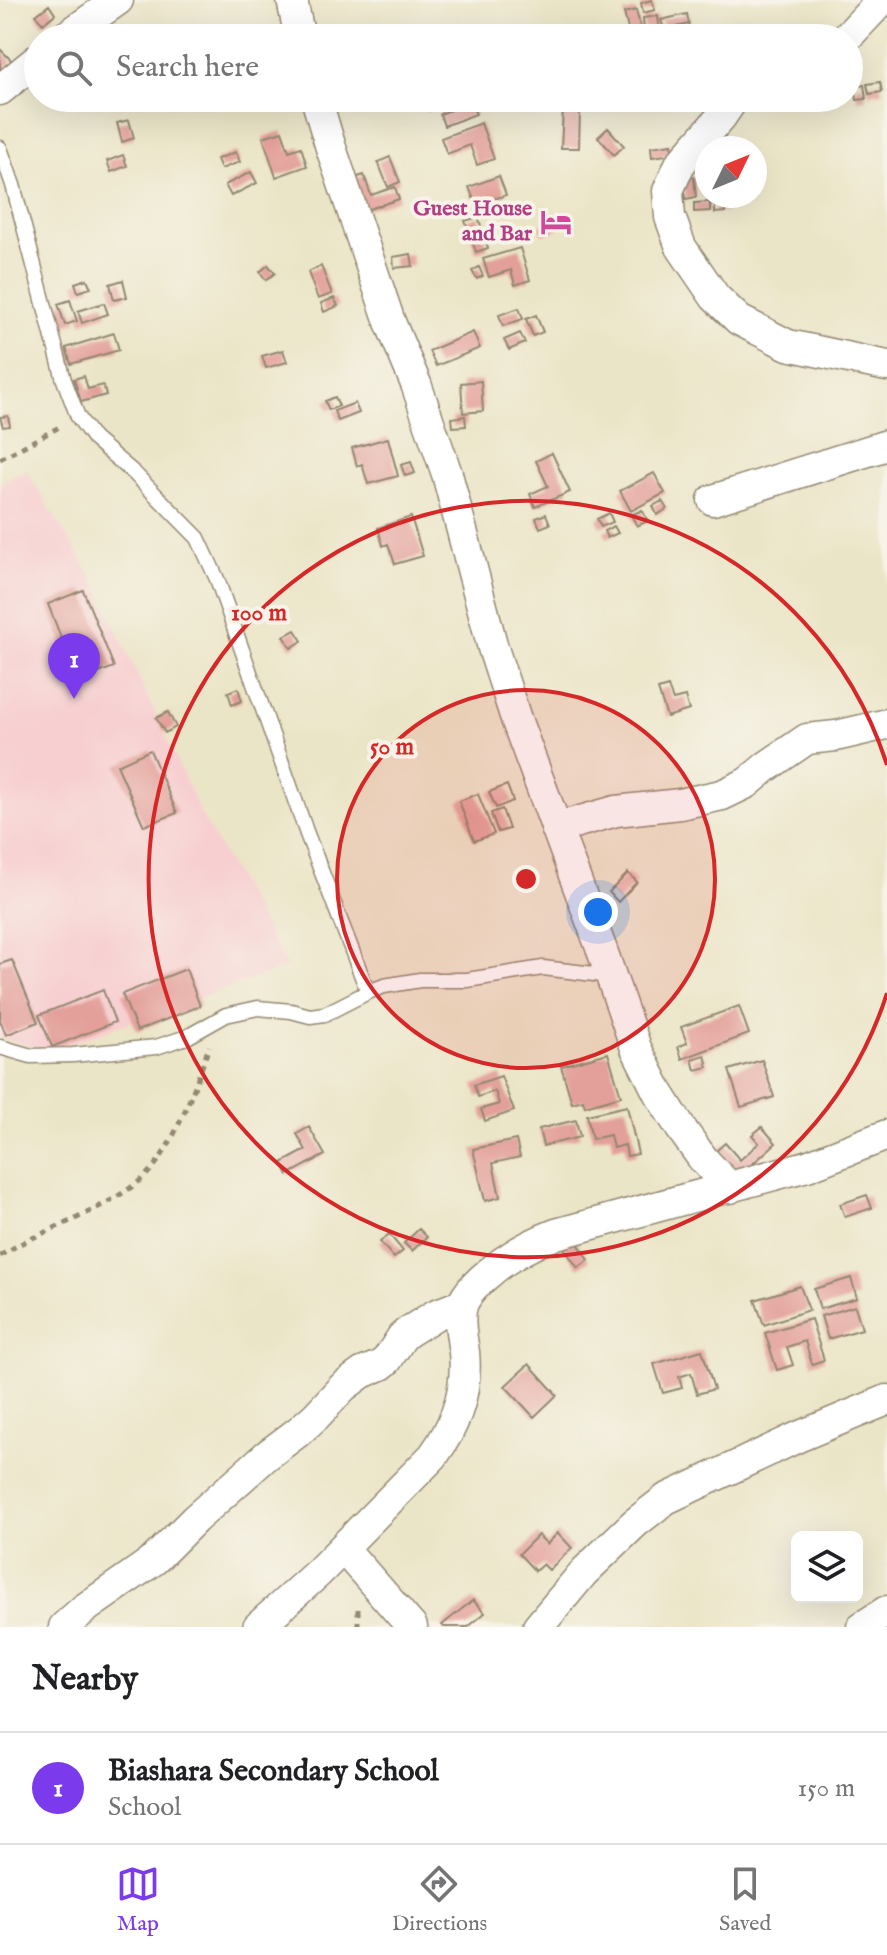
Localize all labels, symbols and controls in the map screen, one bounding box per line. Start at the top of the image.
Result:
search box [24,24,863,112]
icon: search [52,46,96,90]
text: Search here [116,49,259,87]
north arrow [695,136,767,208]
place label: Guest House and Bar [413,195,533,248]
hotel icon: Guest House and Bar [539,205,573,239]
text: 100 m [231,598,288,629]
pin: 1 [48,633,100,699]
text: 50 m [370,732,415,763]
centre of rings [512,865,540,893]
your location [578,892,618,932]
map controls [791,1531,863,1603]
button: layers [791,1531,863,1603]
text: Nearby [32,1658,138,1701]
text: Biashara Secondary School [108,1753,439,1791]
text: 1 [53,1772,63,1805]
text: 150 m [797,1772,855,1805]
text: School [108,1791,181,1824]
tab: Map [116,1862,160,1938]
tab: Directions [392,1862,487,1938]
tab: Saved [719,1862,771,1938]

